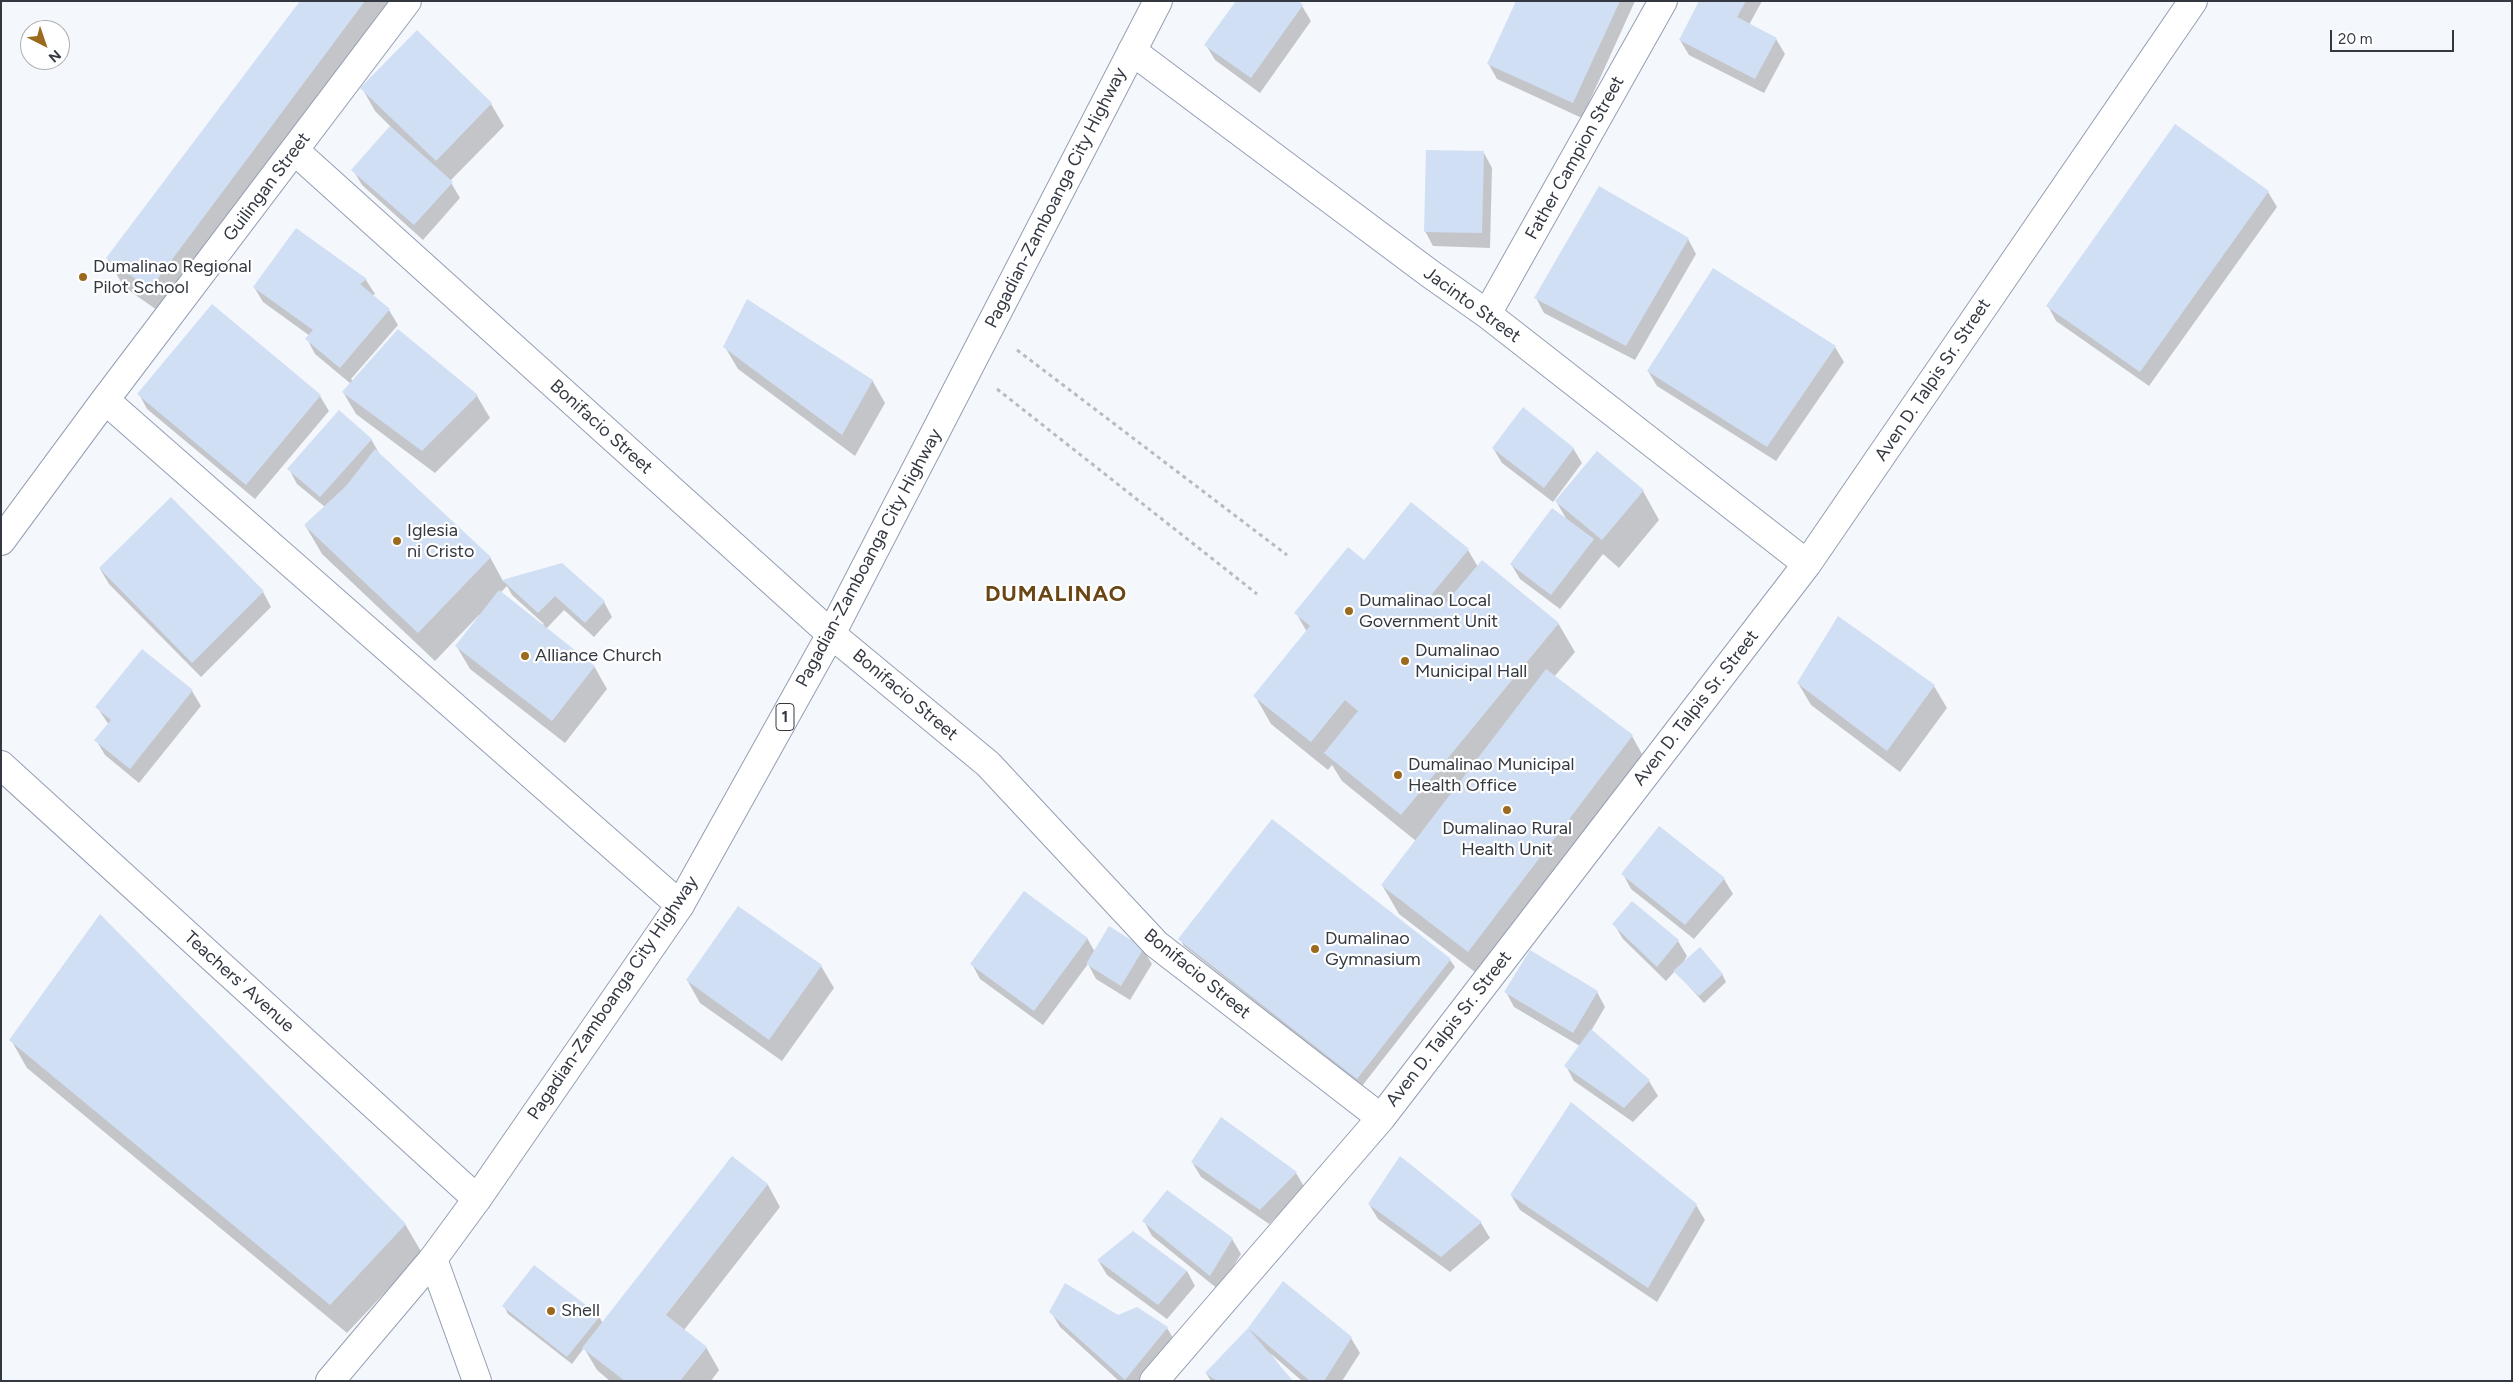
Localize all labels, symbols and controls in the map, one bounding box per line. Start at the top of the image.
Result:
north arrow [20,20,70,70]
scale bar [2333,20,2457,52]
text: 20 m [2338,30,2372,48]
text: N [45,46,64,66]
street label: Pagadian-Zamboanga City Highway [981,64,1131,332]
street label: Father Campion Street [1521,72,1629,244]
street label: Guilingan Street [219,128,315,246]
place label: Dumalinao Regional Pilot School [93,256,252,298]
street label: Jacinto Street [1419,263,1525,347]
marker: Dumalinao Regional Pilot School [77,271,89,283]
street label: Aven D. Talpis Sr. Street [1871,295,1995,465]
street label: Bonifacio Street [545,375,657,479]
street label: Pagadian-Zamboanga City Highway [792,425,946,691]
place label: Iglesia ni Cristo [407,520,474,562]
marker: Iglesia ni Cristo [391,535,403,547]
district label: DUMALINAO [984,582,1128,608]
place label: Dumalinao Local Government Unit [1359,590,1498,632]
marker: Dumalinao Local Government Unit [1343,605,1355,617]
street label: Aven D. Talpis Sr. Street [1629,626,1763,790]
place label: Dumalinao Municipal Hall [1415,640,1527,682]
place label: Alliance Church [535,645,661,667]
street label: Bonifacio Street [848,645,962,745]
marker: Alliance Church [519,650,531,662]
marker: Dumalinao Municipal Hall [1399,655,1411,667]
road number: 1 [776,704,794,730]
place label: Dumalinao Municipal Health Office [1408,754,1574,796]
marker: Dumalinao Municipal Health Office [1392,769,1404,781]
marker: Dumalinao Rural Health Unit [1501,804,1513,816]
place label: Dumalinao Rural Health Unit [1442,818,1572,861]
street label: Pagadian-Zamboanga City Highway [523,872,703,1124]
street label: Bonifacio Street [1139,925,1255,1023]
street label: Teachers' Avenue [179,927,299,1037]
place label: Dumalinao Gymnasium [1325,928,1421,971]
marker: Dumalinao Gymnasium [1309,943,1321,955]
street label: Aven D. Talpis Sr. Street [1382,947,1516,1111]
place label: Shell [561,1300,600,1322]
marker: Shell [545,1305,557,1317]

